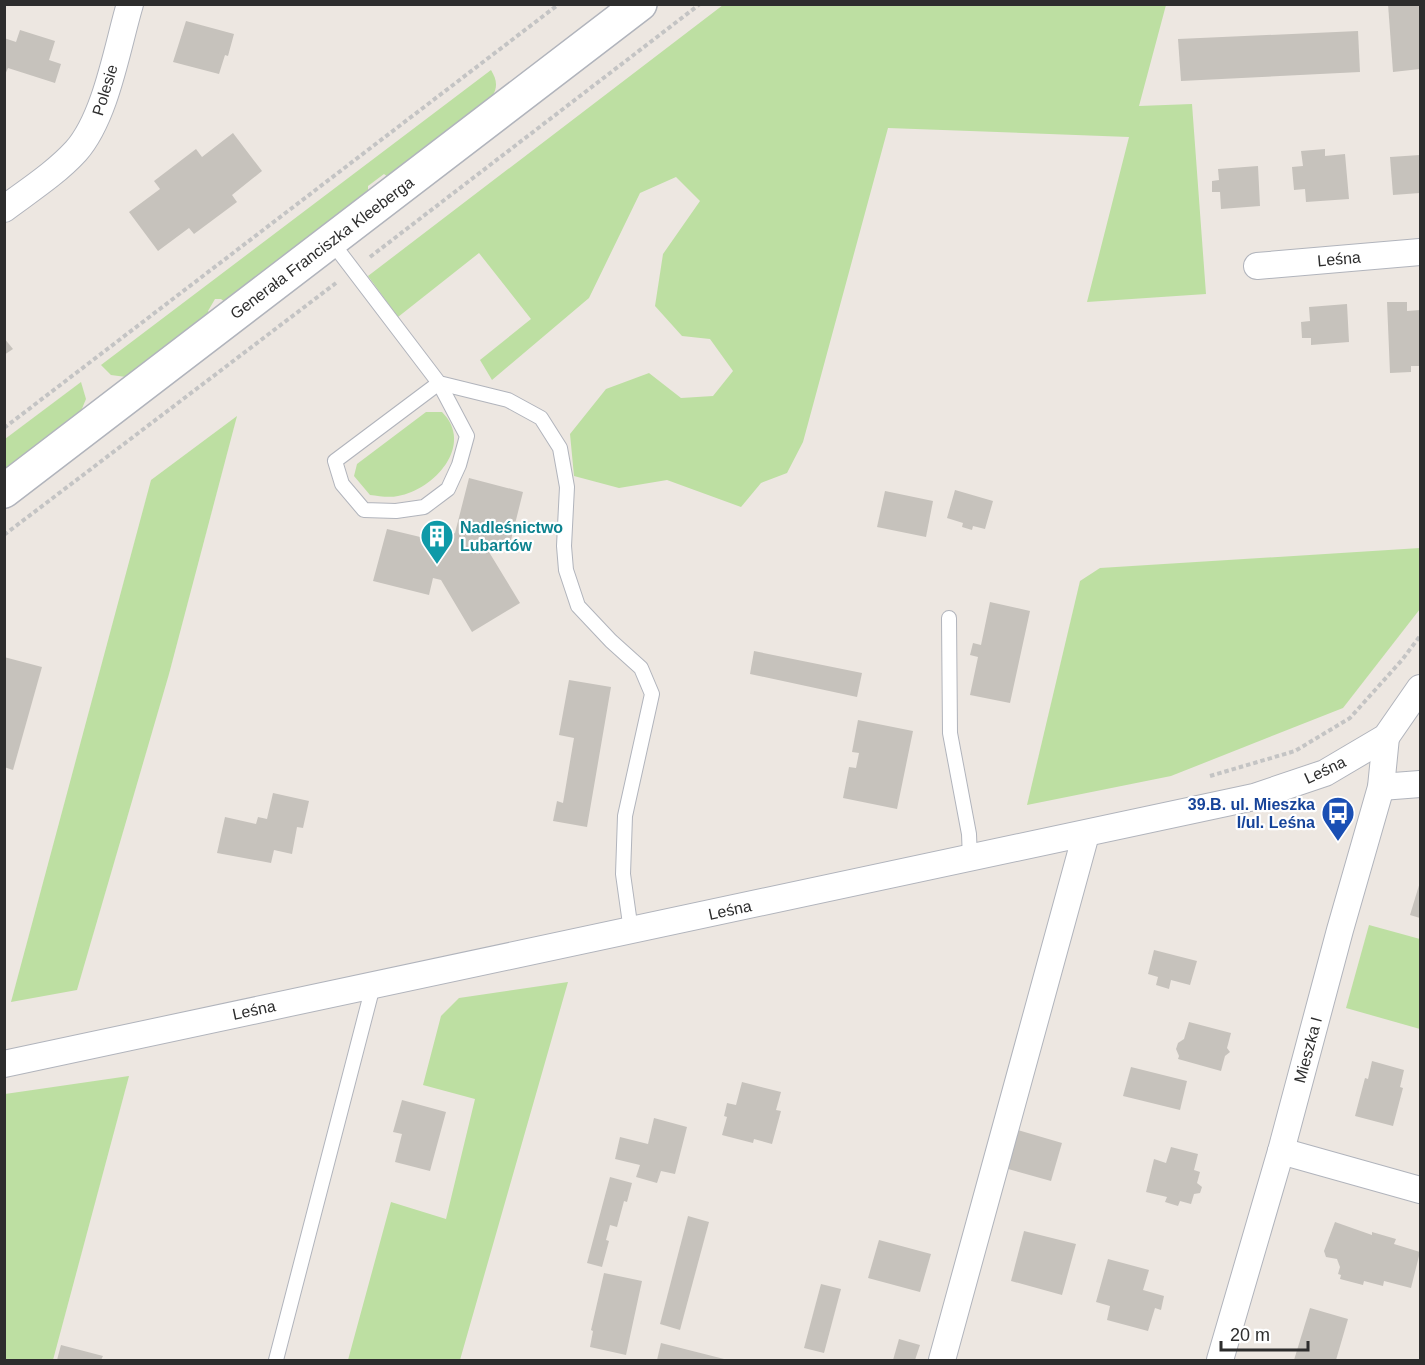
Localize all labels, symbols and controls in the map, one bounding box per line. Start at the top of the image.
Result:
street label: Polesie [89,62,121,118]
street label: Generała Franciszka Kleeberga [227,173,417,322]
street label: Leśna [1317,249,1362,269]
building icon: Nadleśnictwo Lubartów [419,518,455,565]
place label: Nadleśnictwo Lubartów [460,519,563,554]
street label: Leśna [1302,753,1348,787]
bus stop icon: 39.B. ul. Mieszka I/ul. Leśna [1320,795,1356,842]
place label: 39.B. ul. Mieszka I/ul. Leśna [1188,796,1315,831]
street label: Leśna [707,897,753,923]
street label: Leśna [231,997,277,1023]
street label: Mieszka I [1291,1015,1325,1085]
scale bar [1221,1314,1308,1352]
text: 20 m [1230,1325,1270,1345]

